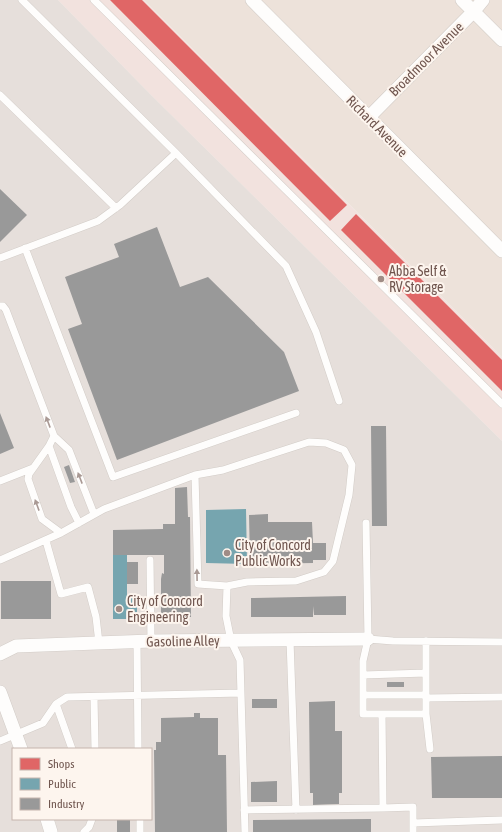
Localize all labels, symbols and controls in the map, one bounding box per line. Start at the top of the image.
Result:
street label: Broadmoor Avenue [386,19,466,99]
street label: Richard Avenue [343,92,411,160]
place label: Abba Self & RV Storage [389,263,447,295]
marker: Abba Self & RV Storage [376,274,386,284]
one-way arrow [45,416,51,428]
one-way arrow [76,472,82,484]
one-way arrow [34,498,40,510]
place label: City of Concord Public Works [235,537,311,569]
marker: City of Concord Public Works [222,548,232,558]
one-way arrow [194,569,201,581]
place label: City of Concord Engineering [127,593,203,625]
marker: City of Concord Engineering [114,604,124,614]
street label: Gasoline Alley [146,632,220,650]
legend [12,748,152,820]
text: Shops [48,757,74,771]
text: Public [48,777,76,791]
text: Industry [48,797,85,811]

